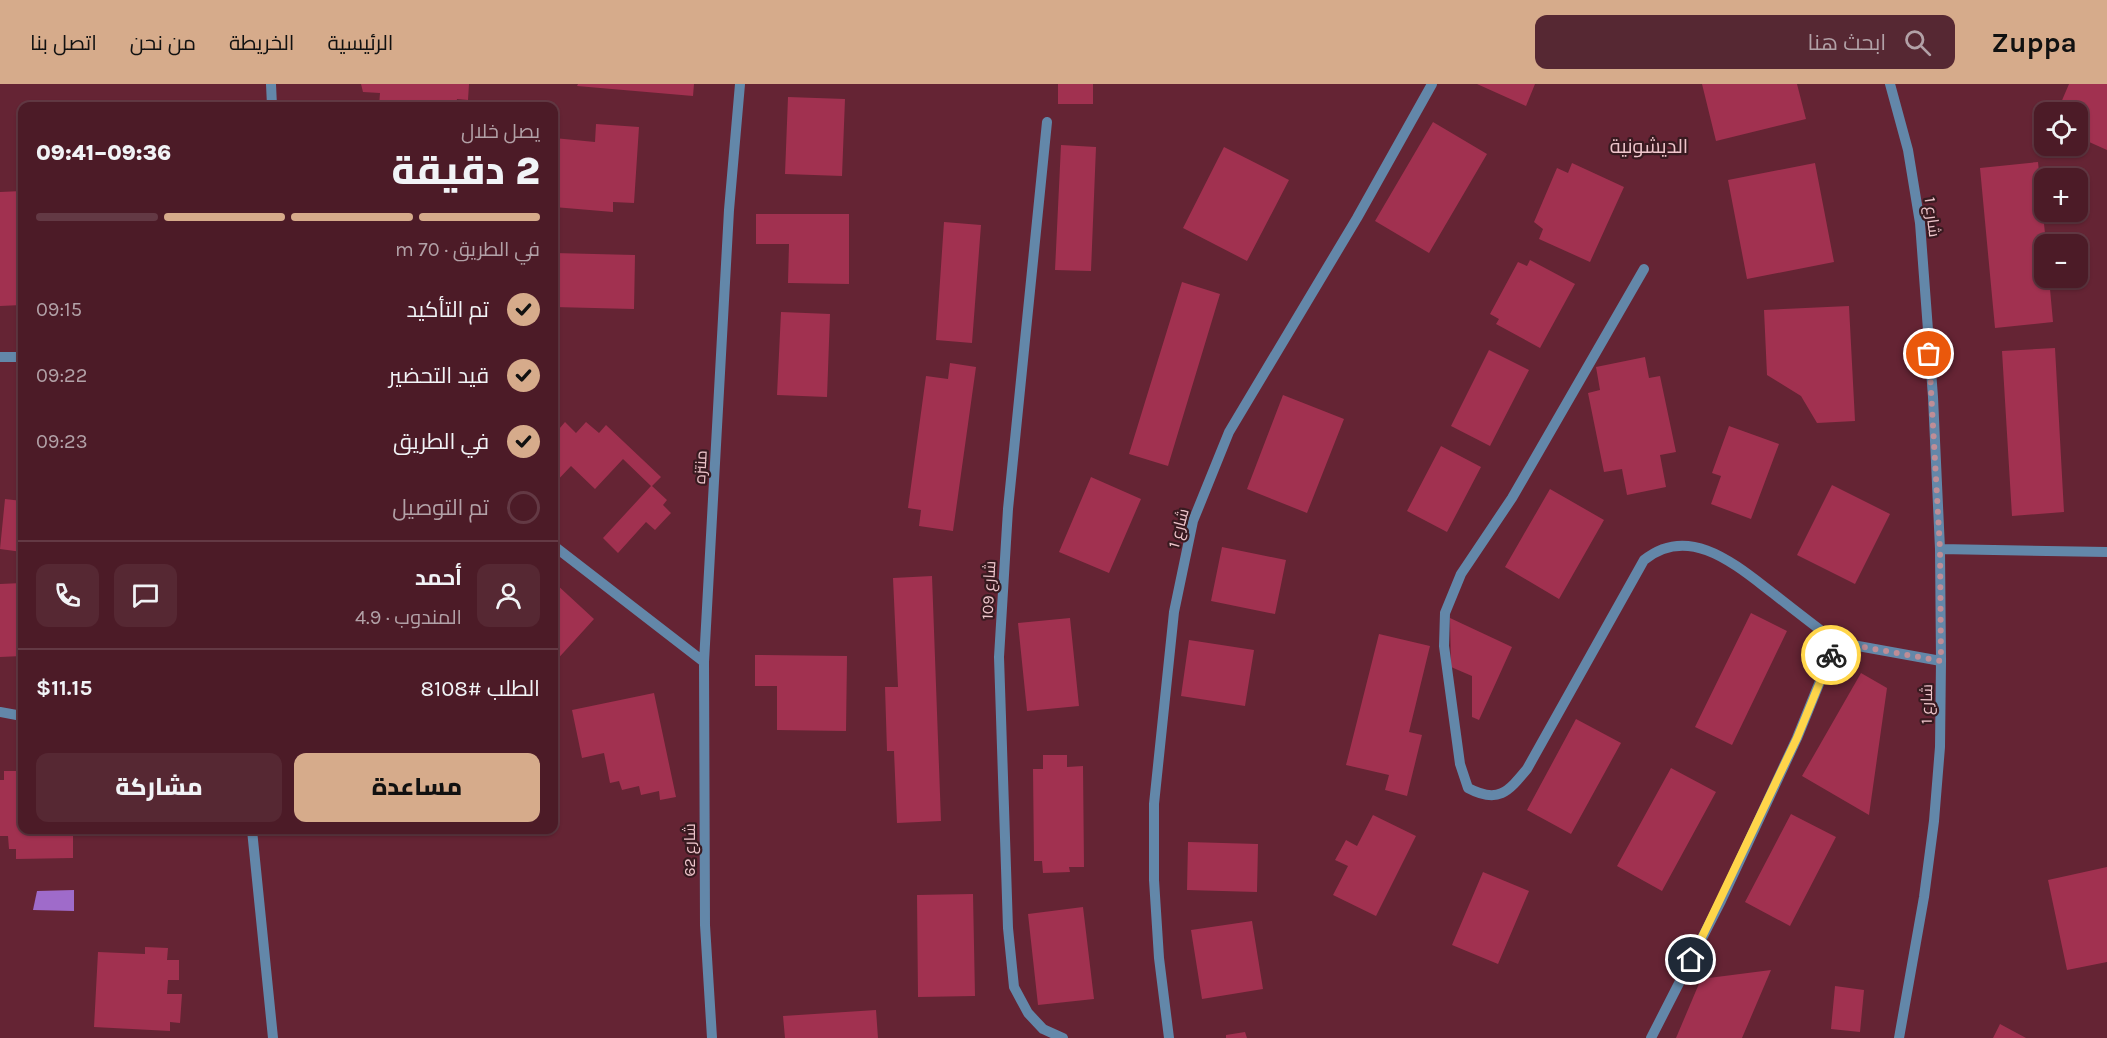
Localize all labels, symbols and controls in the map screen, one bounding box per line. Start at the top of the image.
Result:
search box [1535,15,1955,69]
icon: search [1901,26,1934,59]
text: Zuppa [1991,26,2077,59]
text: ابحث هنا [1808,30,1886,56]
text: اتصل بنا [30,31,97,55]
text: من نحن [130,31,196,55]
text: الخريطة [229,31,294,55]
text: الرئيسية [327,31,393,55]
map controls [2034,102,2088,288]
button: locate [2034,102,2088,156]
text: يصل خلال [461,120,540,143]
district label: الديشونية [1610,135,1688,158]
text: 09:36–09:41 [36,140,171,166]
text: 2 دقيقة [392,148,540,194]
button: + [2034,168,2088,222]
street label: شارع 1 [1919,196,1944,238]
button: − [2034,234,2088,288]
text: في الطريق · 70 m [395,238,540,261]
icon: check [507,293,540,326]
text: تم التأكيد [406,297,489,323]
text: 09:15 [36,298,82,321]
pin [1903,328,1954,379]
icon: bag [1912,337,1945,370]
icon: check [507,359,540,392]
text: قيد التحضير [389,363,489,389]
text: 09:22 [36,364,87,387]
icon: check [507,425,540,458]
text: في الطريق [393,429,489,455]
text: 09:23 [36,430,87,453]
street label: منتزه [690,450,711,484]
text: تم التوصيل [392,495,489,521]
street label: شارع 1 [1164,506,1195,550]
street label: شارع 109 [977,560,1002,620]
button: phone [36,564,99,627]
button: chat [114,564,177,627]
button: person [477,564,540,627]
text: أحمد [415,565,462,591]
text: المندوب · 4.9 [355,606,462,629]
courier [1801,625,1861,685]
icon: bike [1815,639,1848,672]
text: $11.15 [36,675,92,701]
text: الطلب #8108 [420,676,540,702]
street label: شارع 1 [1917,684,1938,724]
button: مشاركة [36,753,282,822]
button: مساعدة [294,753,540,822]
street label: شارع 62 [680,823,701,877]
pin [1665,934,1716,985]
icon: home [1674,943,1707,976]

